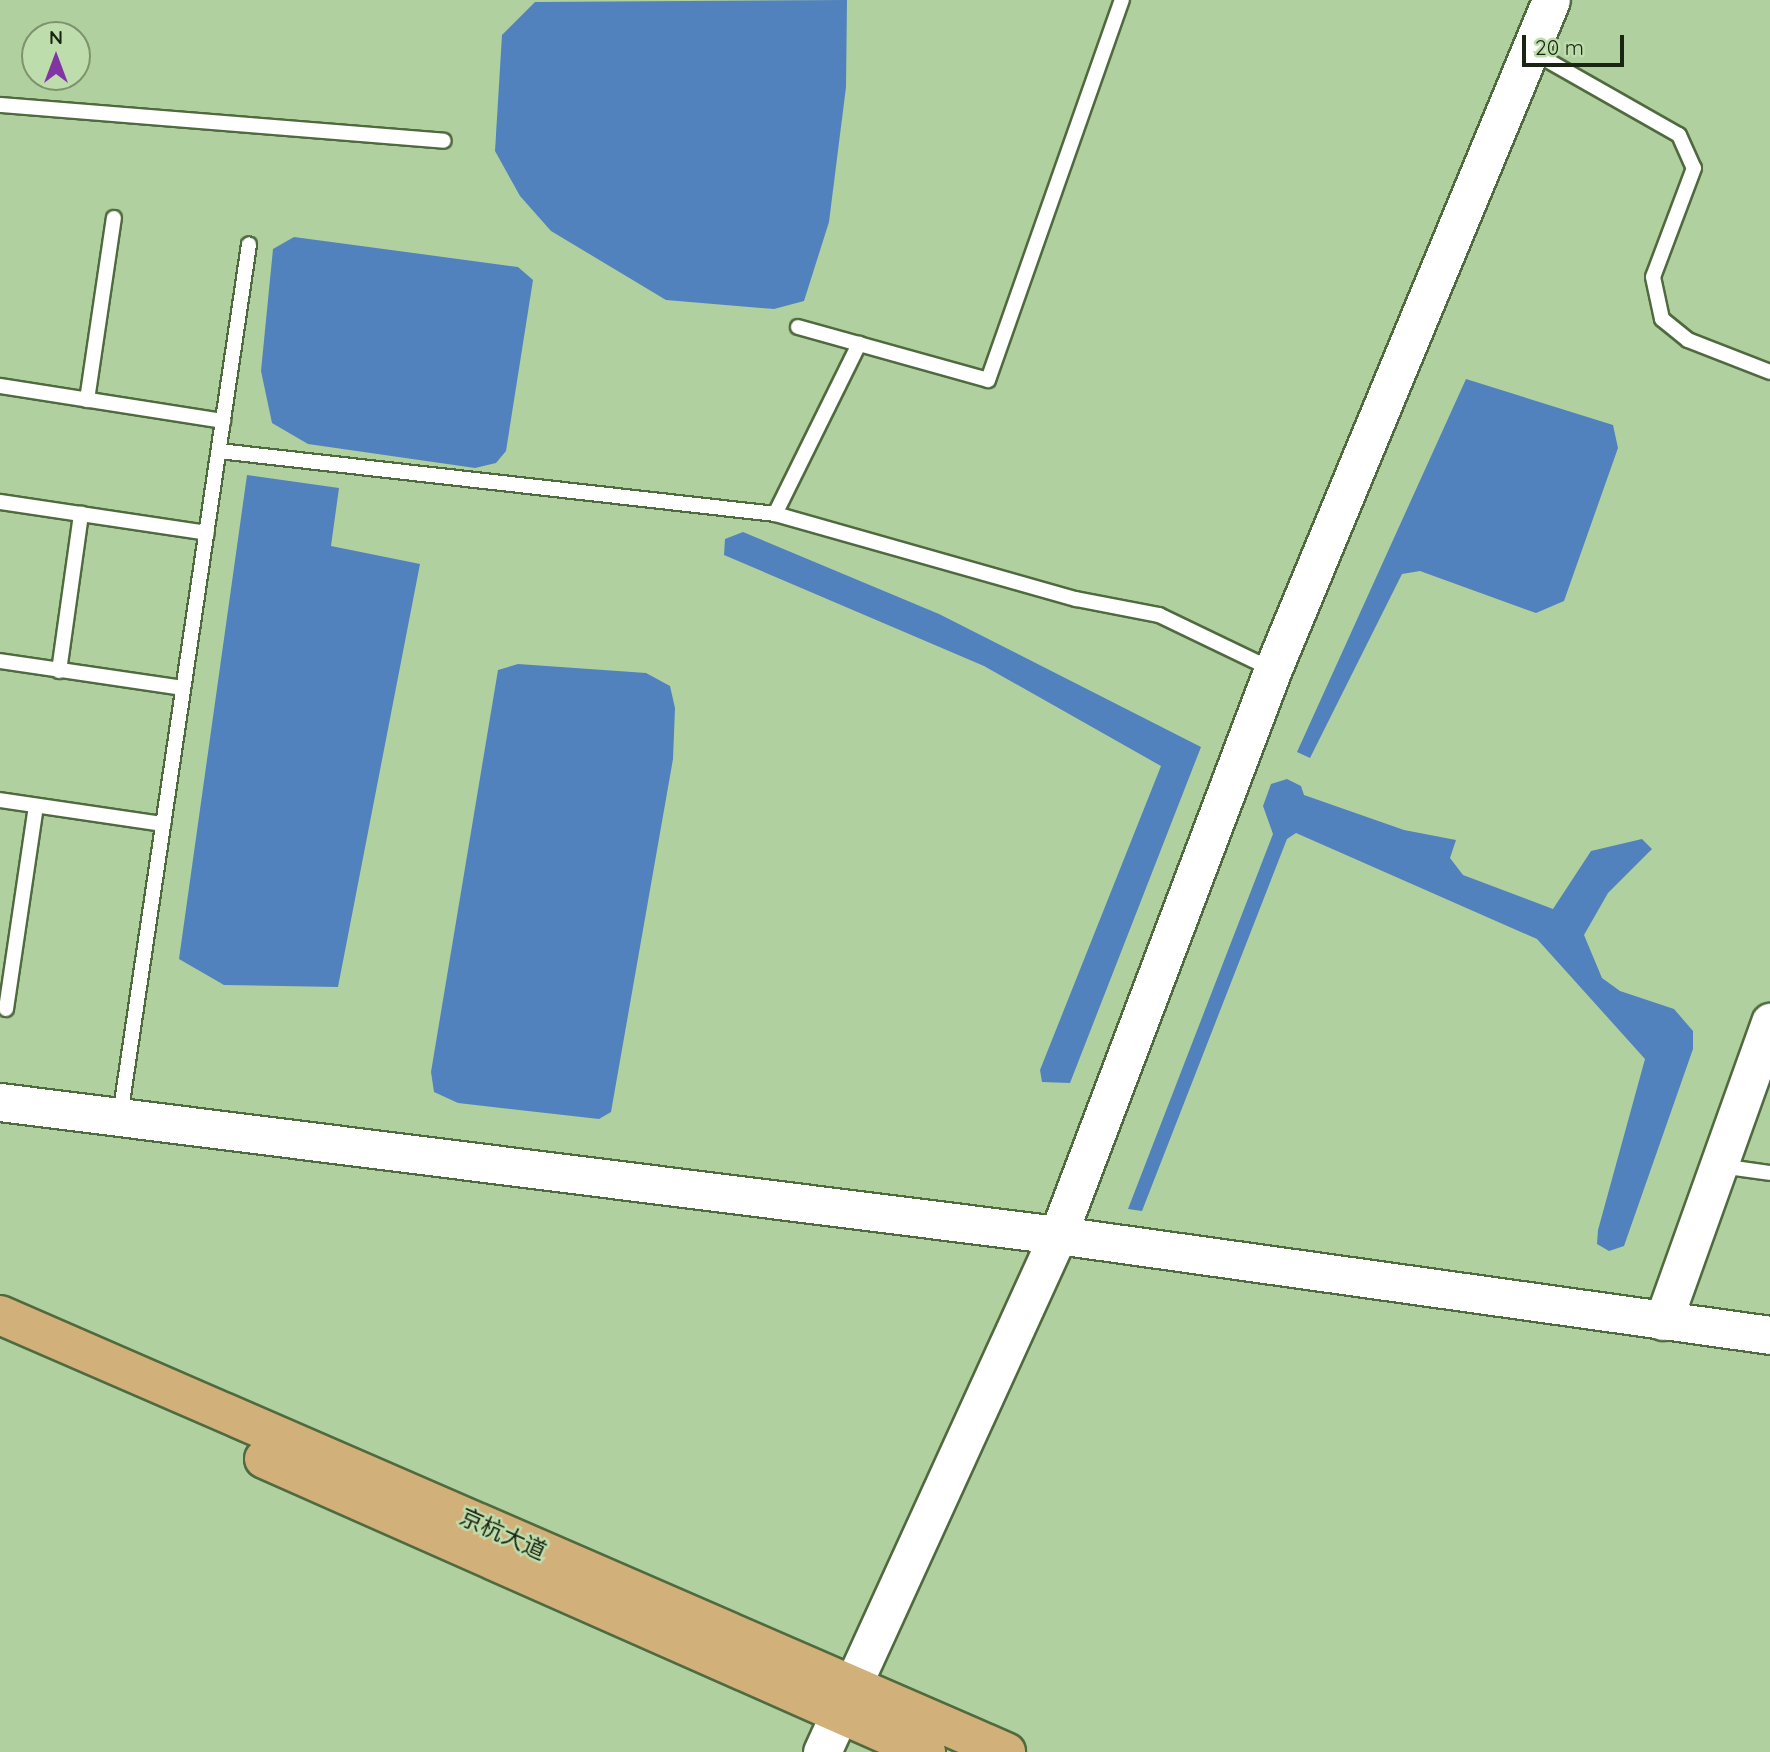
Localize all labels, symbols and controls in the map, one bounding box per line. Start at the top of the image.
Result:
north arrow [21,21,91,91]
scale bar [1525,21,1626,65]
text: N [49,25,63,49]
text: 20 m [1535,34,1584,60]
street label: 京杭大道 [455,1503,551,1565]

